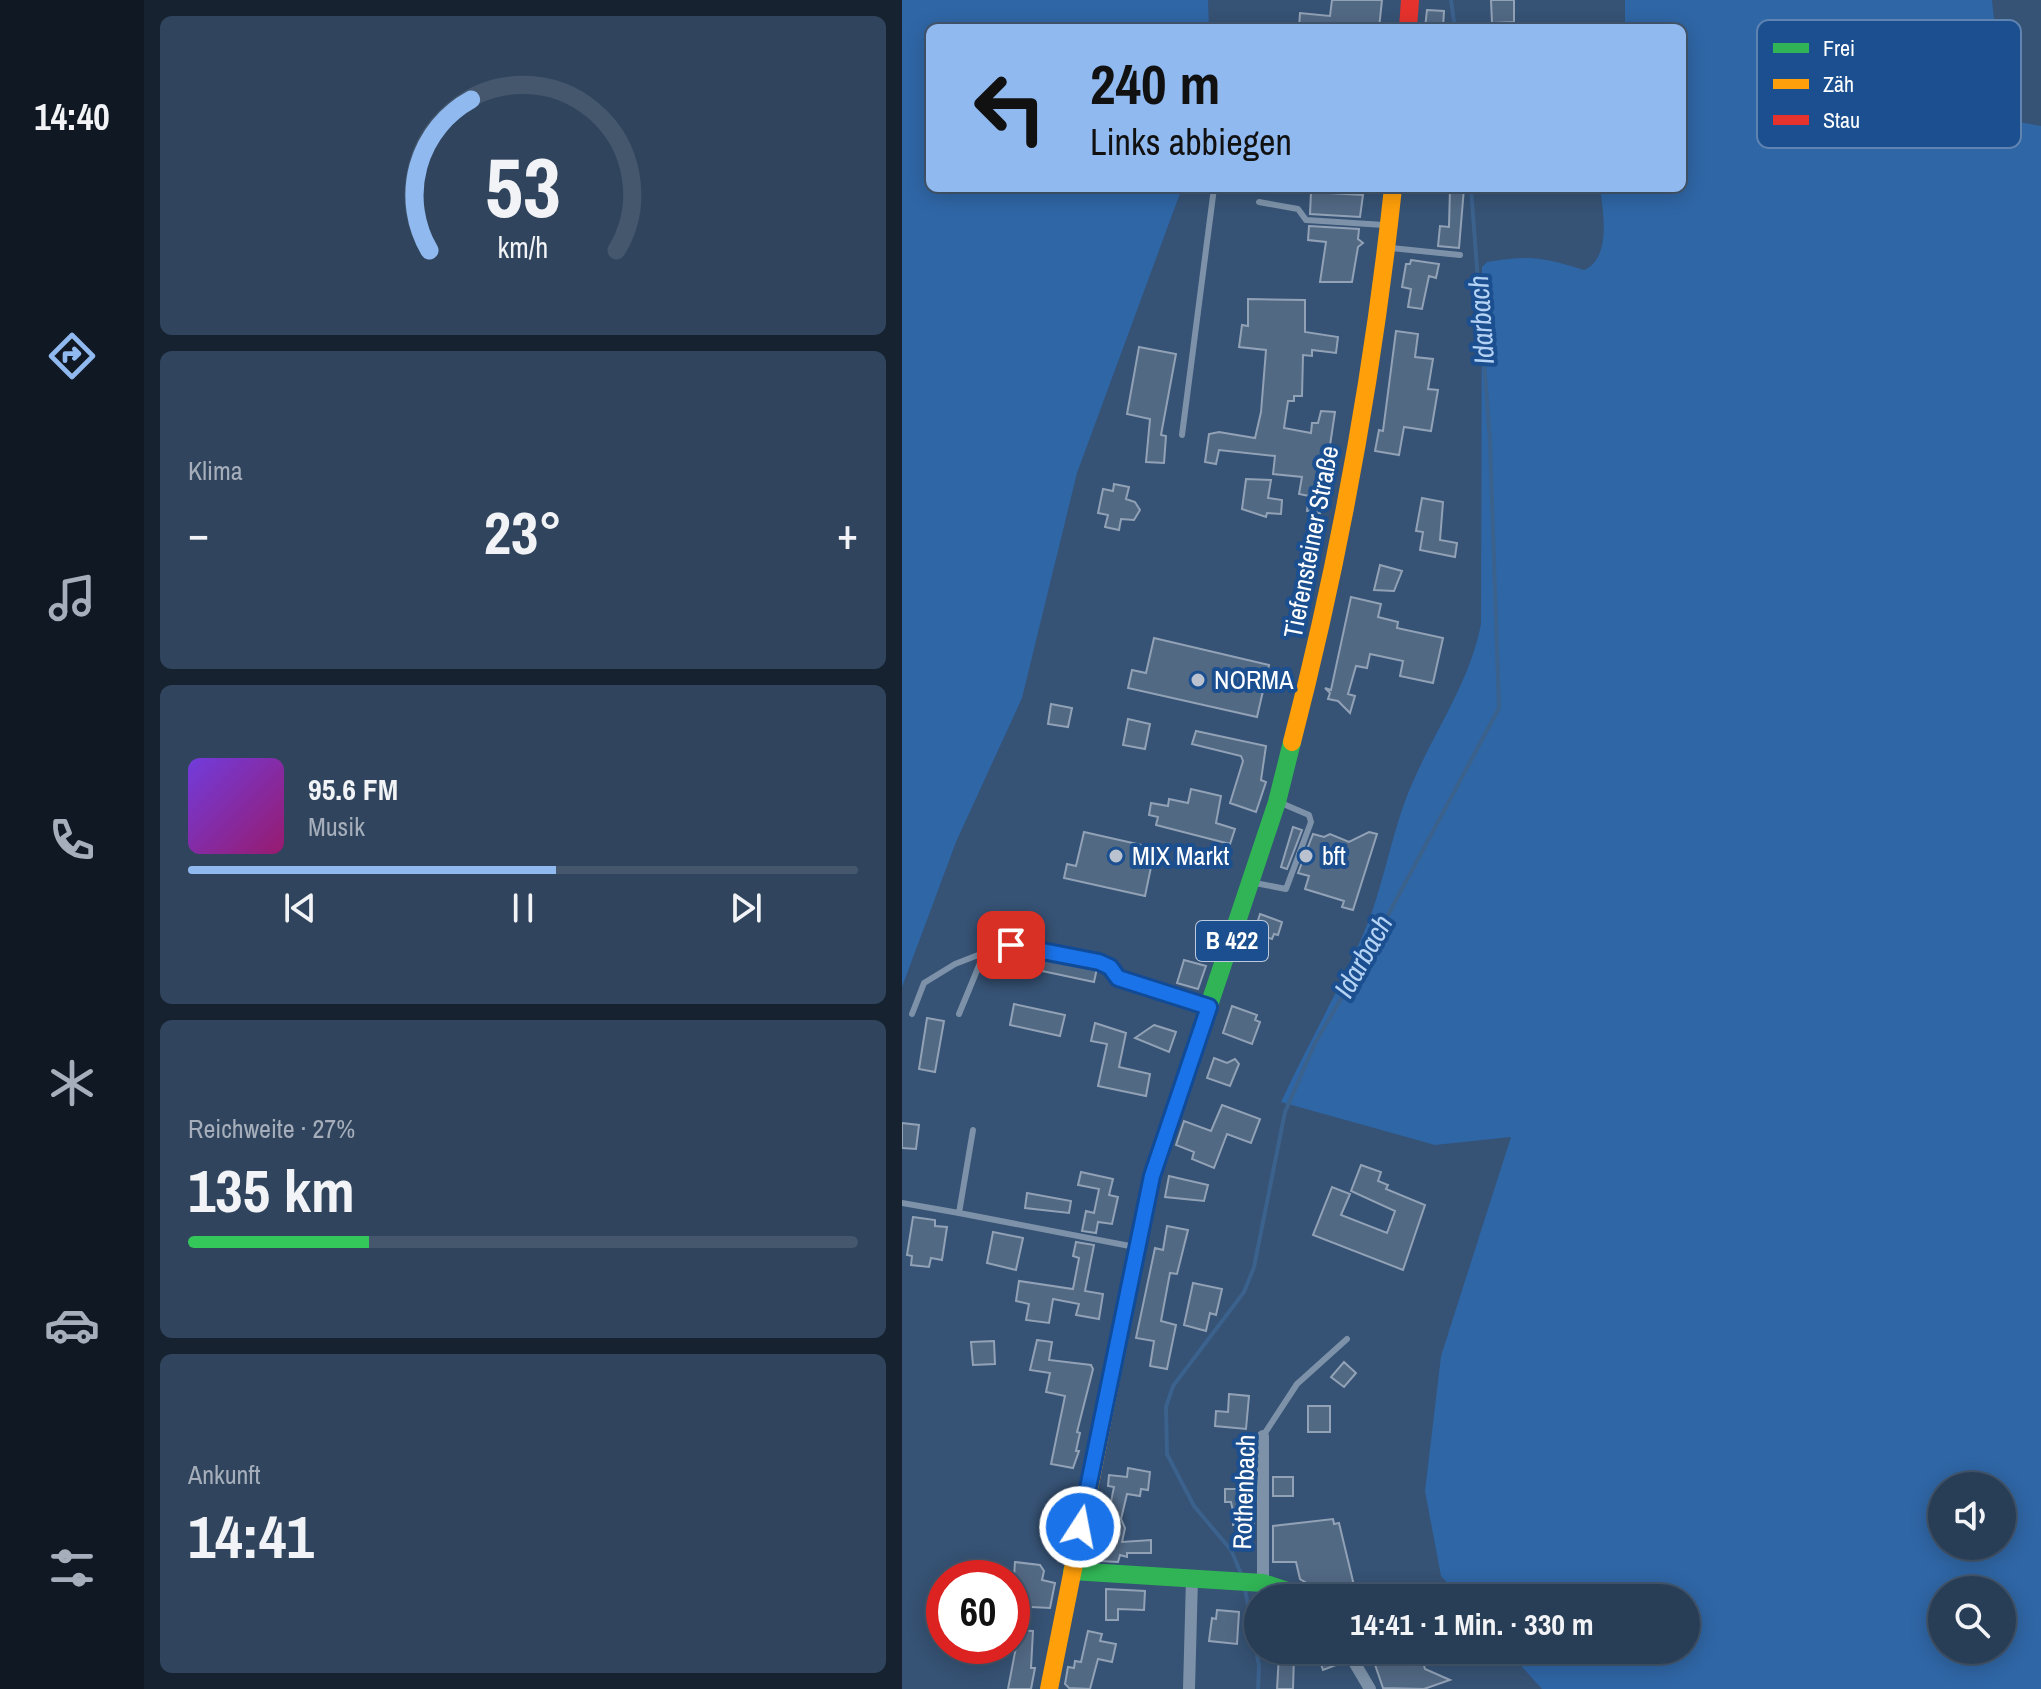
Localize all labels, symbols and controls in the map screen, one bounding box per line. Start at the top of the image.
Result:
legend [1757,20,2021,148]
text: Frei [1823,33,1855,63]
text: 240 m [1090,46,1220,121]
icon: left [958,56,1062,160]
text: Zäh [1823,69,1854,99]
text: 14:40 [34,93,110,141]
text: Stau [1823,105,1860,135]
text: Links abbiegen [1090,118,1292,166]
text: 53 [485,131,561,243]
text: km/h [498,228,548,267]
water label: Idarbach [1459,274,1503,366]
icon: directions [44,328,100,384]
street label: Tiefensteiner Straße [1275,443,1346,641]
text: Klima [188,453,243,488]
text: 23° [484,492,562,573]
text: − [188,503,209,563]
text: + [837,503,858,563]
icon: music [44,570,100,626]
place label: NORMA [1214,662,1294,697]
marker: NORMA [1189,671,1207,689]
text: 95.6 FM [308,769,398,809]
text: Musik [308,809,365,844]
icon: phone [44,812,100,868]
place label: MIX Markt [1132,838,1229,873]
place label: bft [1322,838,1346,873]
marker: MIX Markt [1107,847,1125,865]
marker: bft [1297,847,1315,865]
icon: previous [278,886,322,930]
icon: pause [501,886,545,930]
icon: next [724,886,768,930]
water label: Idarbach [1325,908,1401,1004]
pin [977,911,1045,979]
road number: B 422 [1196,921,1268,961]
icon: arrive [989,923,1033,967]
icon: climate [44,1055,100,1111]
text: Reichweite · 27% [188,1111,355,1146]
text: 135 km [188,1150,355,1231]
icon: car [44,1297,100,1353]
street label: Rothenbach [1224,1434,1263,1550]
text: Ankunft [188,1457,260,1492]
map controls [1928,1472,2016,1664]
button: sound [1928,1472,2016,1560]
position arrow [1038,1485,1122,1569]
text: 14:41 [188,1496,314,1577]
icon: filters [44,1540,100,1596]
speed limit sign: 60 [926,1560,1030,1664]
button: search [1928,1576,2016,1664]
text: 14:41 · 1 Min. · 330 m [1350,1604,1594,1644]

